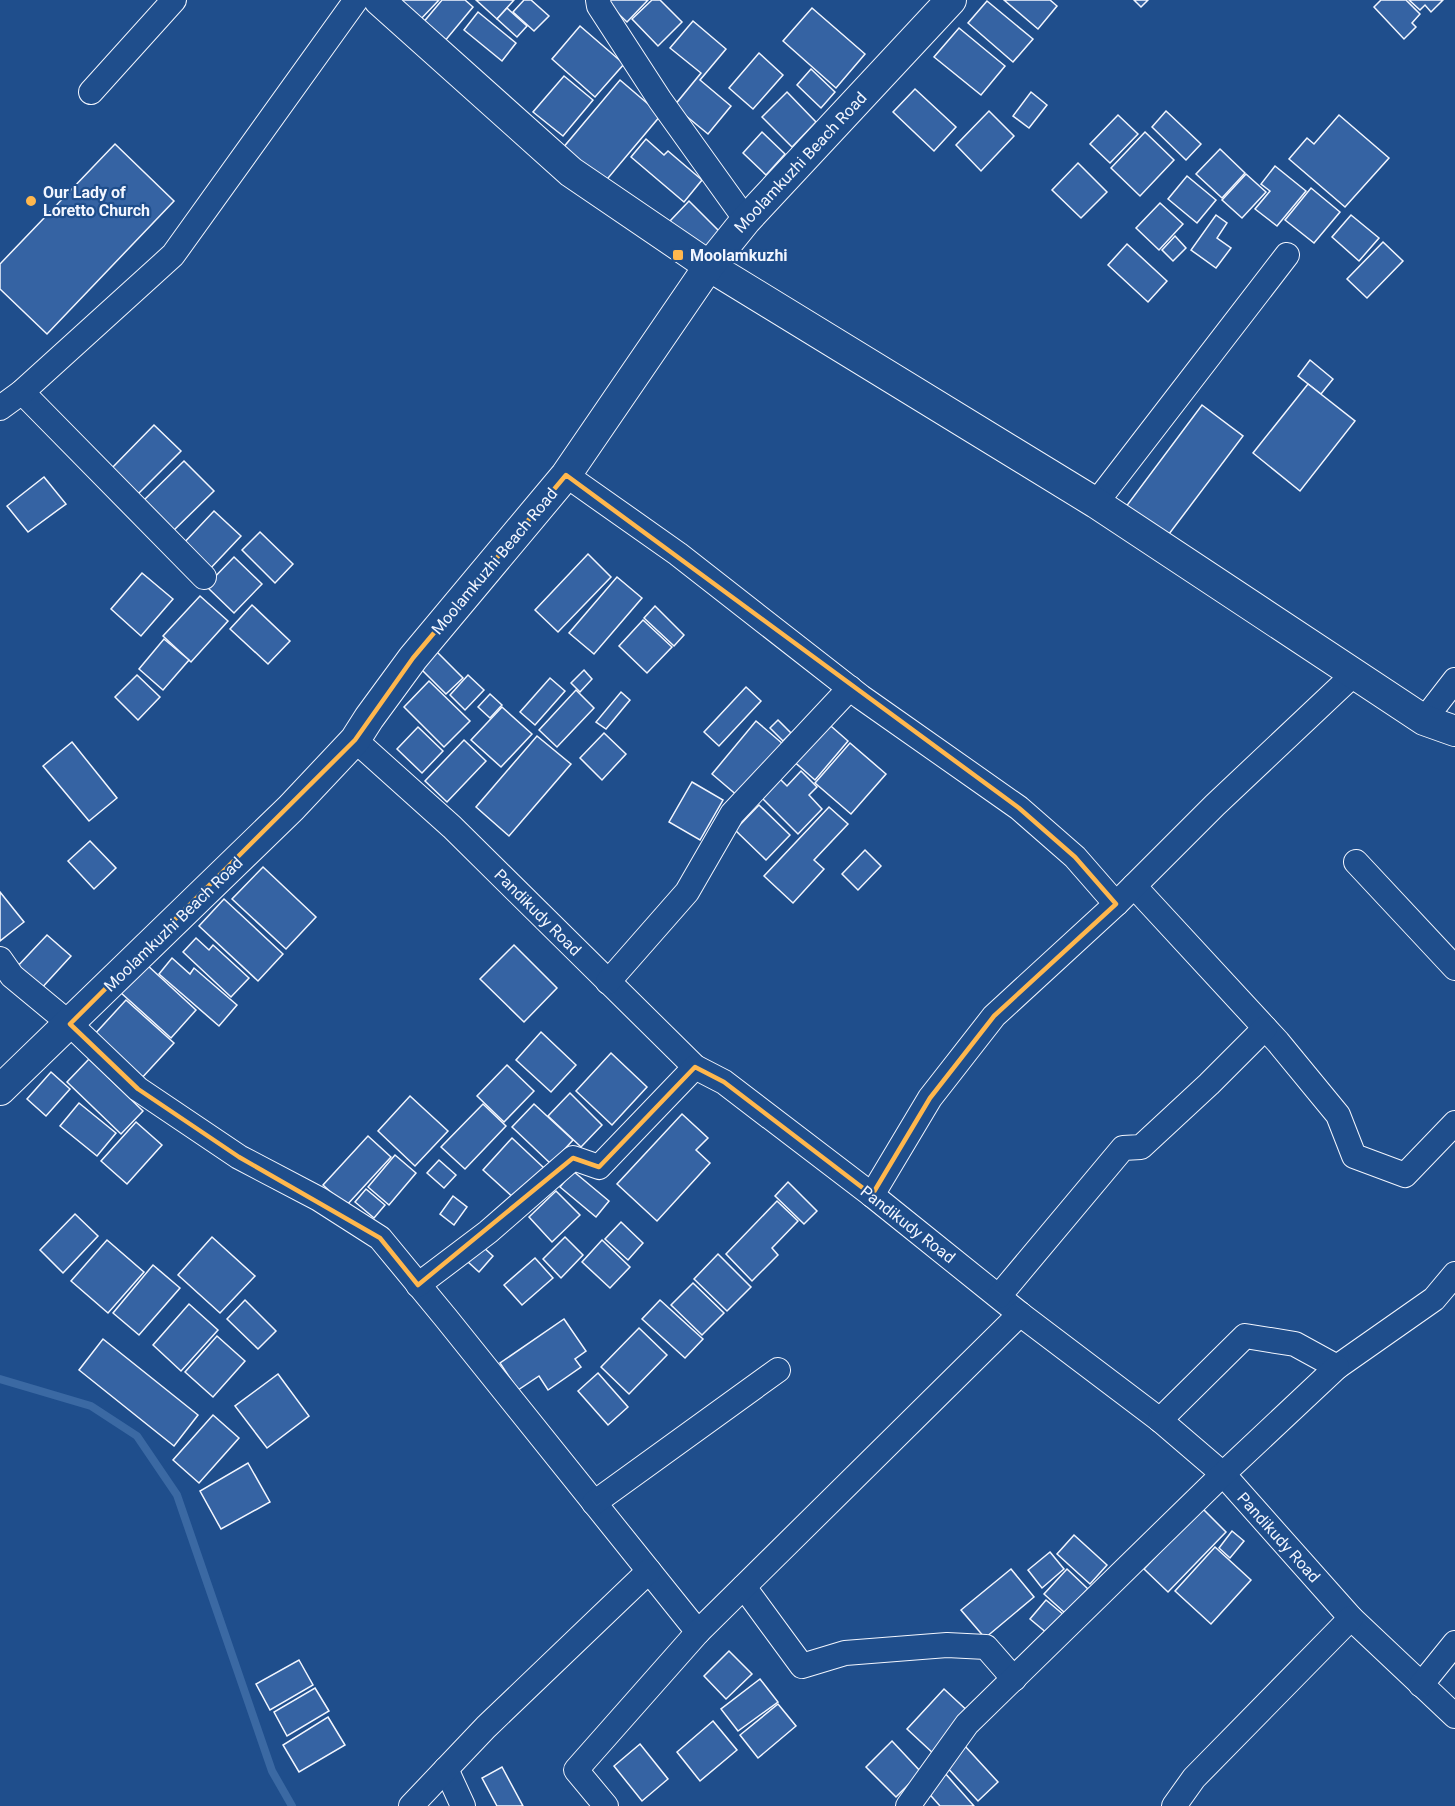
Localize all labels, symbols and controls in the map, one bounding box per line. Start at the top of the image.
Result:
street label: Moolamkuzhi Beach Road [730,88,871,237]
place label: Our Lady of Loretto Church [43,183,150,220]
marker: Our Lady of Loretto Church [24,194,38,208]
place label: Moolamkuzhi [690,246,788,265]
marker: Moolamkuzhi [671,248,685,262]
street label: Moolamkuzhi Beach Road [428,484,561,638]
street label: Moolamkuzhi Beach Road [100,853,247,996]
street label: Pandikudy Road [490,865,585,960]
street label: Pandikudy Road [857,1182,959,1267]
street label: Pandikudy Road [1233,1488,1324,1586]

